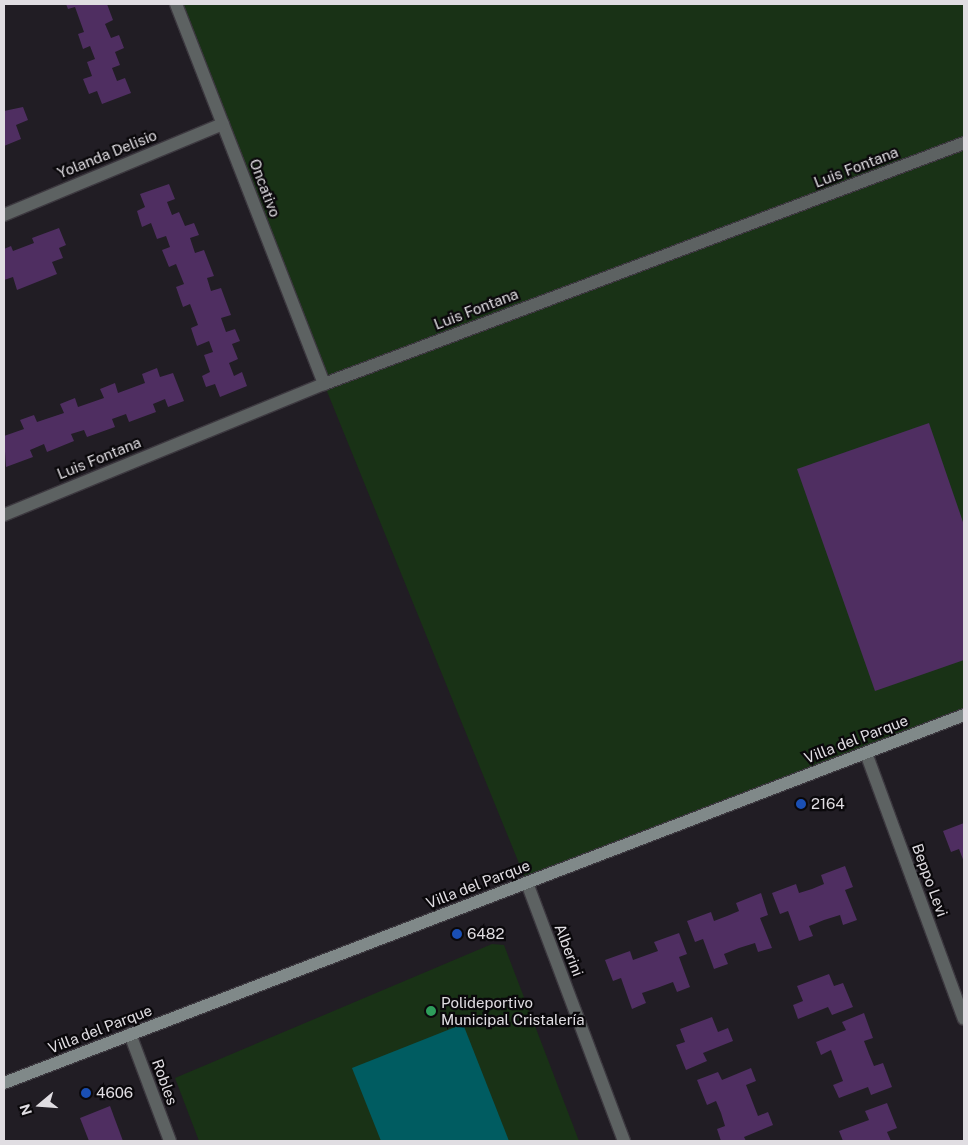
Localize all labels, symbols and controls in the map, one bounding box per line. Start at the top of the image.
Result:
street label: Yolanda Delisio [55,126,159,182]
street label: Luis Fontana [811,143,901,191]
street label: Oncativo [246,156,284,220]
street label: Luis Fontana [431,285,521,333]
street label: Luis Fontana [54,433,144,483]
street label: Villa del Parque [802,711,910,767]
place label: 2164 [811,795,845,813]
marker: 2164 [795,798,807,810]
street label: Beppo Levi [908,841,952,919]
street label: Villa del Parque [424,856,532,912]
street label: Alberini [551,921,587,979]
place label: 6482 [467,925,504,943]
marker: 6482 [451,928,463,940]
place label: Polideportivo Municipal Cristalería [441,993,584,1028]
street label: Villa del Parque [46,1001,154,1057]
marker: Polideportivo Municipal Cristalería [425,1005,437,1017]
street label: Robles [148,1057,182,1107]
north arrow [15,1080,65,1130]
place label: 4606 [96,1084,133,1102]
marker: 4606 [80,1087,92,1099]
text: N [16,1102,35,1117]

